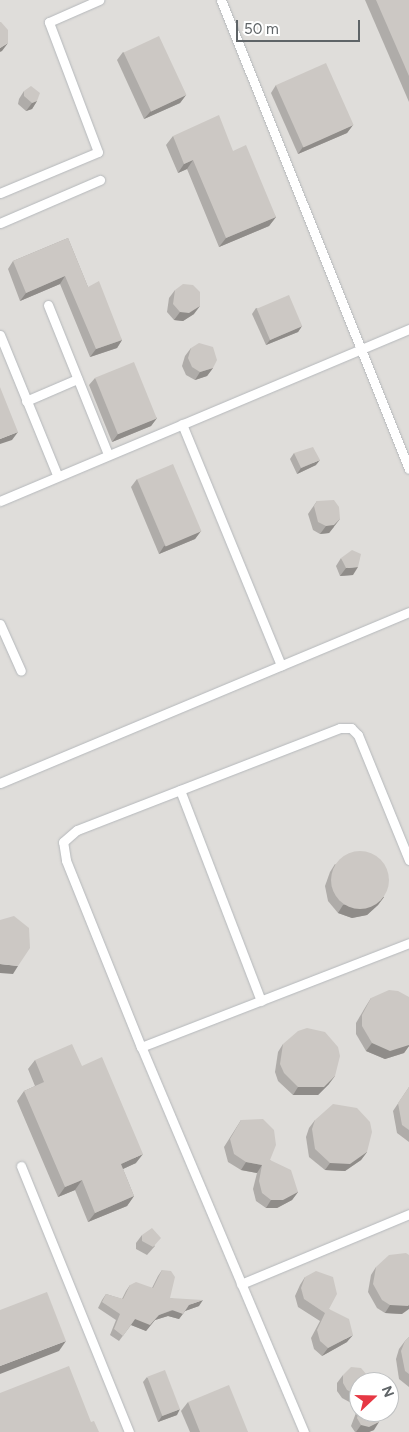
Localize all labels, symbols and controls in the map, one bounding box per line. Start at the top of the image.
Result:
scale bar [239,10,363,42]
text: 50 m [244,20,279,38]
north arrow [349,1372,399,1422]
text: N [378,1384,397,1400]

